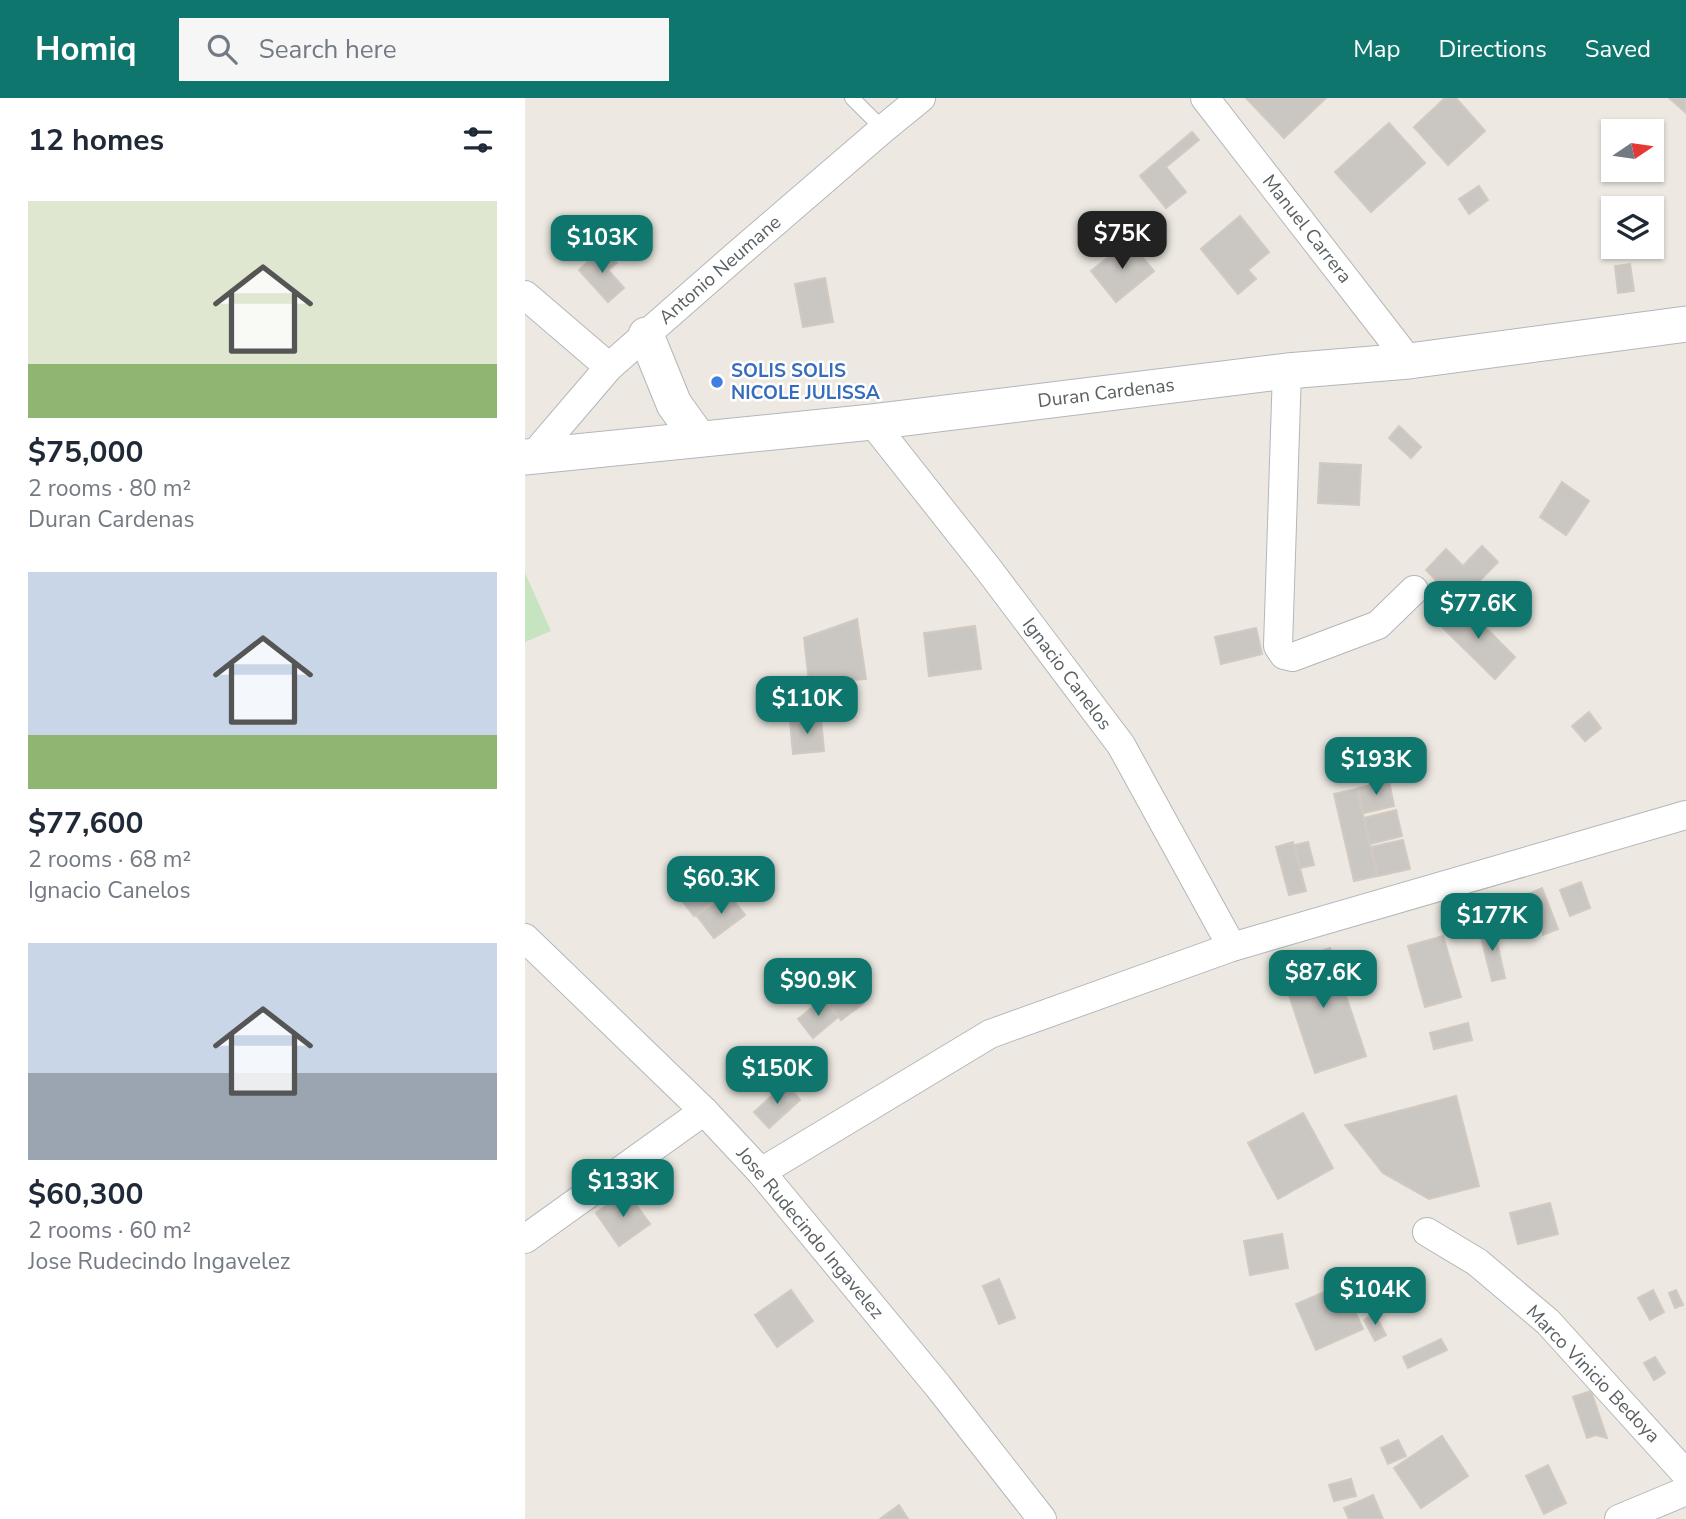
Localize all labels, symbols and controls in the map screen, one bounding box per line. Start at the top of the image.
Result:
search box [179,18,669,81]
text: Homiq [35,27,137,72]
icon: search [203,30,241,68]
text: Search here [259,32,397,67]
text: Map [1353,33,1400,65]
text: Directions [1438,33,1547,65]
text: Saved [1585,33,1651,65]
north arrow [1601,119,1664,182]
map controls [1601,119,1664,259]
text: 12 homes [28,120,164,161]
icon: filters [459,121,497,159]
street label: Manuel Carrera [1256,169,1358,289]
button: layers [1601,196,1664,259]
street label: Antonio Neumane [653,210,787,330]
pin: $75K [1081,212,1163,271]
pin: $103K [553,216,651,275]
text: $75K [1094,218,1150,249]
text: $103K [567,222,637,253]
icon: home [200,246,326,372]
place label: SOLIS SOLIS NICOLE JULISSA [731,358,881,406]
street label: Duran Cardenas [1036,372,1176,414]
marker: SOLIS SOLIS NICOLE JULISSA [709,374,725,390]
text: $75,000 [28,432,143,473]
text: 2 rooms · 80 m² [28,473,191,504]
text: Duran Cardenas [28,504,195,535]
pin: $77.6K [1421,582,1535,641]
text: $77.6K [1440,588,1516,619]
street label: Ignacio Canelos [1016,613,1118,735]
icon: home [200,617,326,743]
pin: $110K [758,676,856,736]
text: $110K [772,683,842,714]
pin: $193K [1327,738,1425,797]
text: $193K [1341,744,1411,775]
text: $77,600 [28,803,143,844]
text: 2 rooms · 68 m² [28,844,191,875]
pin: $60.3K [664,856,778,916]
text: $60.3K [683,863,759,894]
text: Ignacio Canelos [28,875,190,906]
pin: $177K [1443,894,1541,953]
text: $177K [1457,900,1527,931]
pin: $87.6K [1266,950,1380,1010]
text: $87.6K [1285,957,1361,988]
pin: $90.9K [761,958,875,1018]
text: $90.9K [780,965,856,996]
icon: home [200,988,326,1114]
pin: $150K [728,1046,826,1106]
text: $150K [742,1053,812,1084]
street label: Jose Rudecindo Ingavelez [730,1141,890,1325]
pin: $133K [574,1160,672,1219]
text: $133K [588,1166,658,1197]
text: $60,300 [28,1174,143,1215]
text: 2 rooms · 60 m² [28,1215,191,1246]
text: Jose Rudecindo Ingavelez [28,1246,291,1277]
pin: $104K [1326,1268,1424,1327]
text: $104K [1340,1274,1410,1305]
street label: Marco Vinicio Bedoya [1520,1299,1666,1449]

